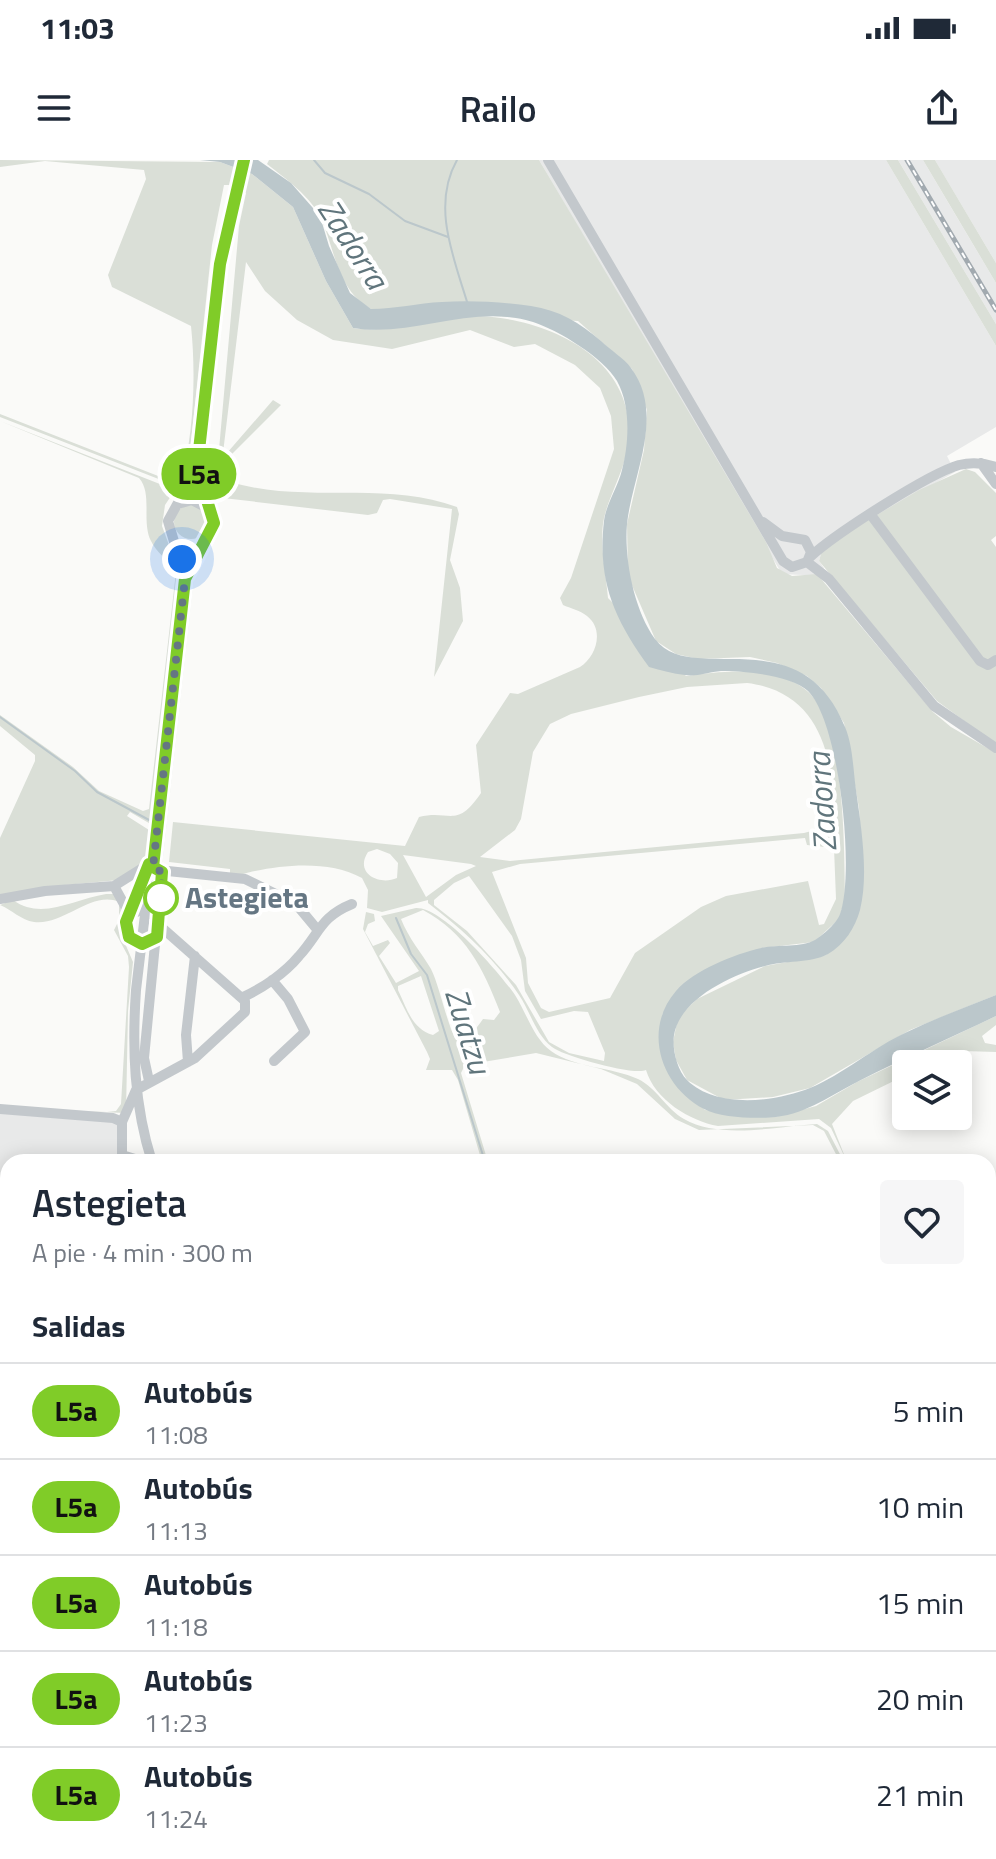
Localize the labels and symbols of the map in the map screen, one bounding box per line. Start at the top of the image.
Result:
water label: Zadorra [307,189,402,300]
line badge: L5a [153,448,245,500]
your location [162,539,202,579]
water label: Zadorra [793,749,848,853]
place label: Astegieta [185,874,309,920]
marker: Astegieta [144,881,178,915]
water label: Zuatzu [433,982,505,1081]

